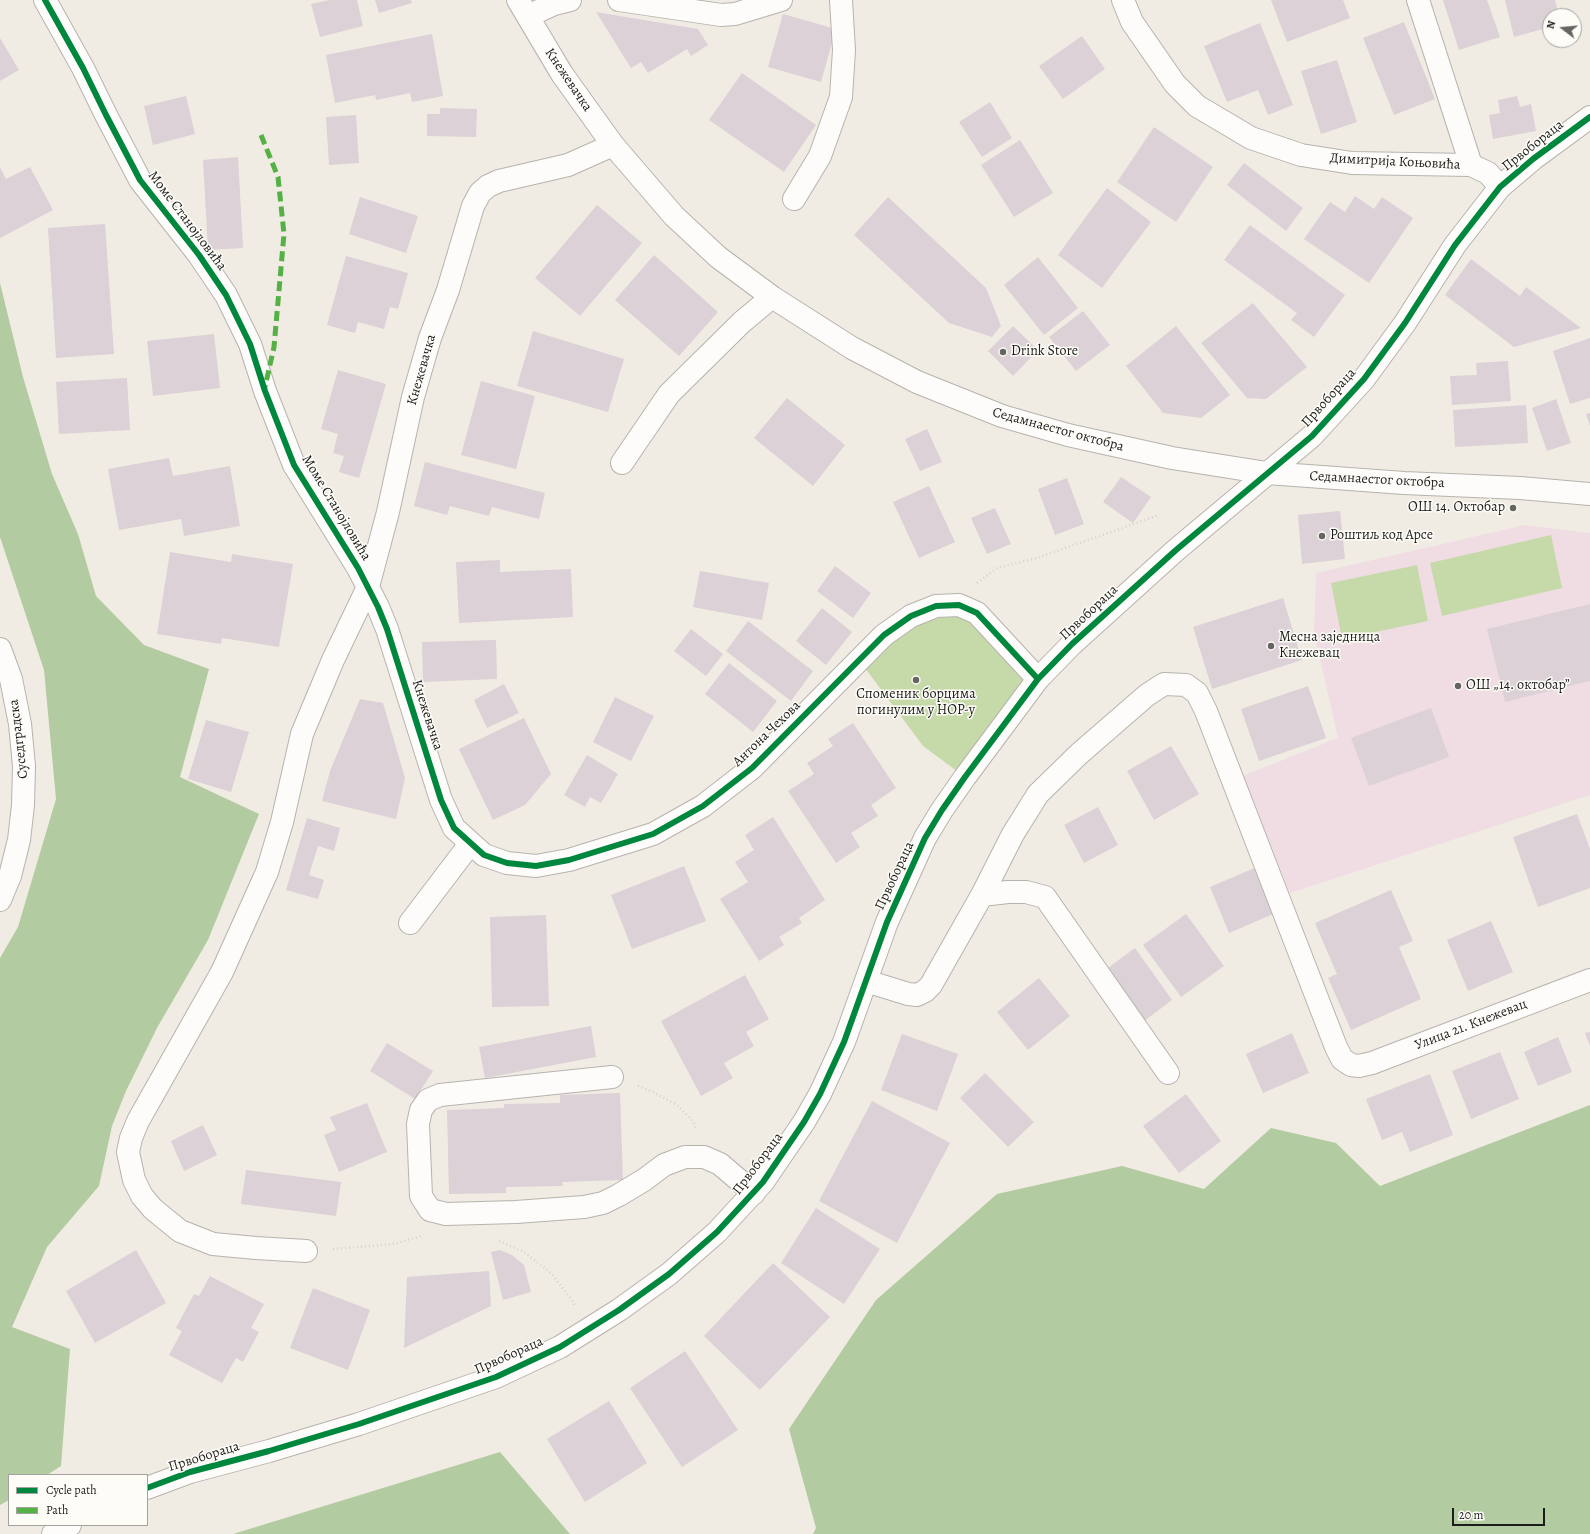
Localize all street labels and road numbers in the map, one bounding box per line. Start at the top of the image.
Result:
street label: Кнежевачка [541,45,595,115]
street label: Првобораца [1499,117,1567,175]
street label: Димитрија Коњовића [1329,150,1461,174]
street label: Моме Станојловића [144,168,230,274]
street label: Кнежевачка [404,333,440,407]
street label: Првобораца [1298,365,1360,431]
street label: Седамнаестог октобра [990,404,1126,456]
street label: Моме Станојловића [298,452,374,564]
street label: Седамнаестог октобра [1309,468,1445,492]
street label: Првобораца [1056,582,1122,644]
street label: Кнежевачка [408,678,446,752]
street label: Антона Чехова [730,697,804,771]
street label: Суседградска [6,698,32,780]
street label: Првобораца [872,839,918,913]
street label: Улица 21. Кнежевац [1413,996,1529,1054]
street label: Првобораца [729,1130,787,1198]
street label: Првобораца [472,1333,546,1379]
street label: Првобораца [166,1438,242,1476]

